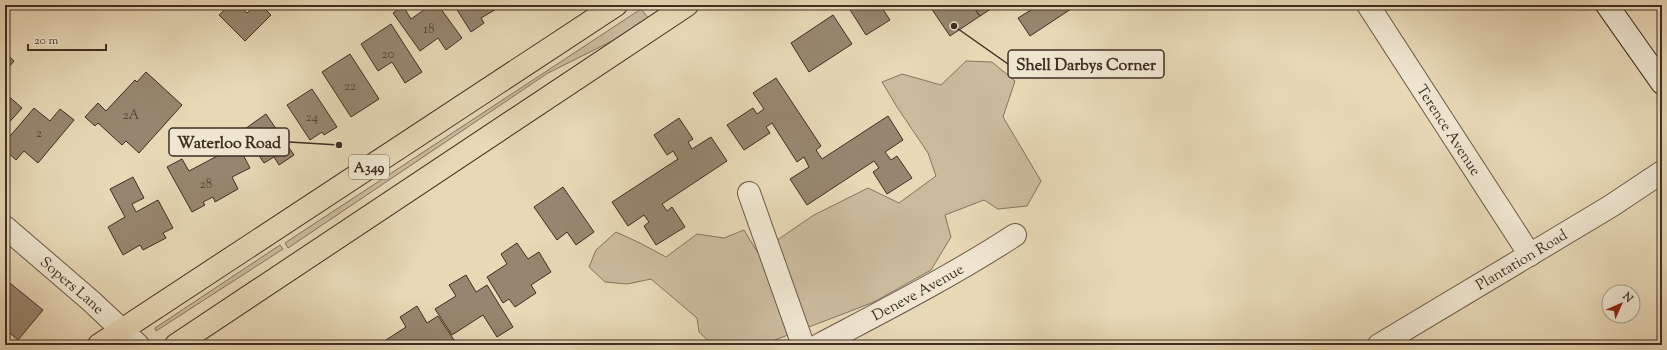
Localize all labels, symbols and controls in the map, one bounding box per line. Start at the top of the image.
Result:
house number: 18 [424,21,434,39]
scale bar [28,26,106,52]
text: 20 m [34,32,59,50]
house number: 20 [382,46,395,64]
callout: Shell Darbys Corner [1008,50,1164,78]
text: Shell Darbys Corner [1016,55,1157,78]
house number: 22 [344,78,356,96]
street label: Terence Avenue [1410,81,1485,181]
house number: 2A [123,107,140,125]
house number: 24 [306,109,319,127]
house number: 2 [36,125,42,143]
callout: Waterloo Road [169,128,289,156]
text: Waterloo Road [177,133,282,156]
road number: A349 [349,155,389,179]
house number: 28 [200,176,212,194]
street label: Plantation Road [1472,225,1572,297]
street label: Sopers Lane [35,253,108,320]
street label: Deneve Avenue [869,260,968,327]
north arrow [1601,284,1641,324]
text: N [1618,288,1636,307]

